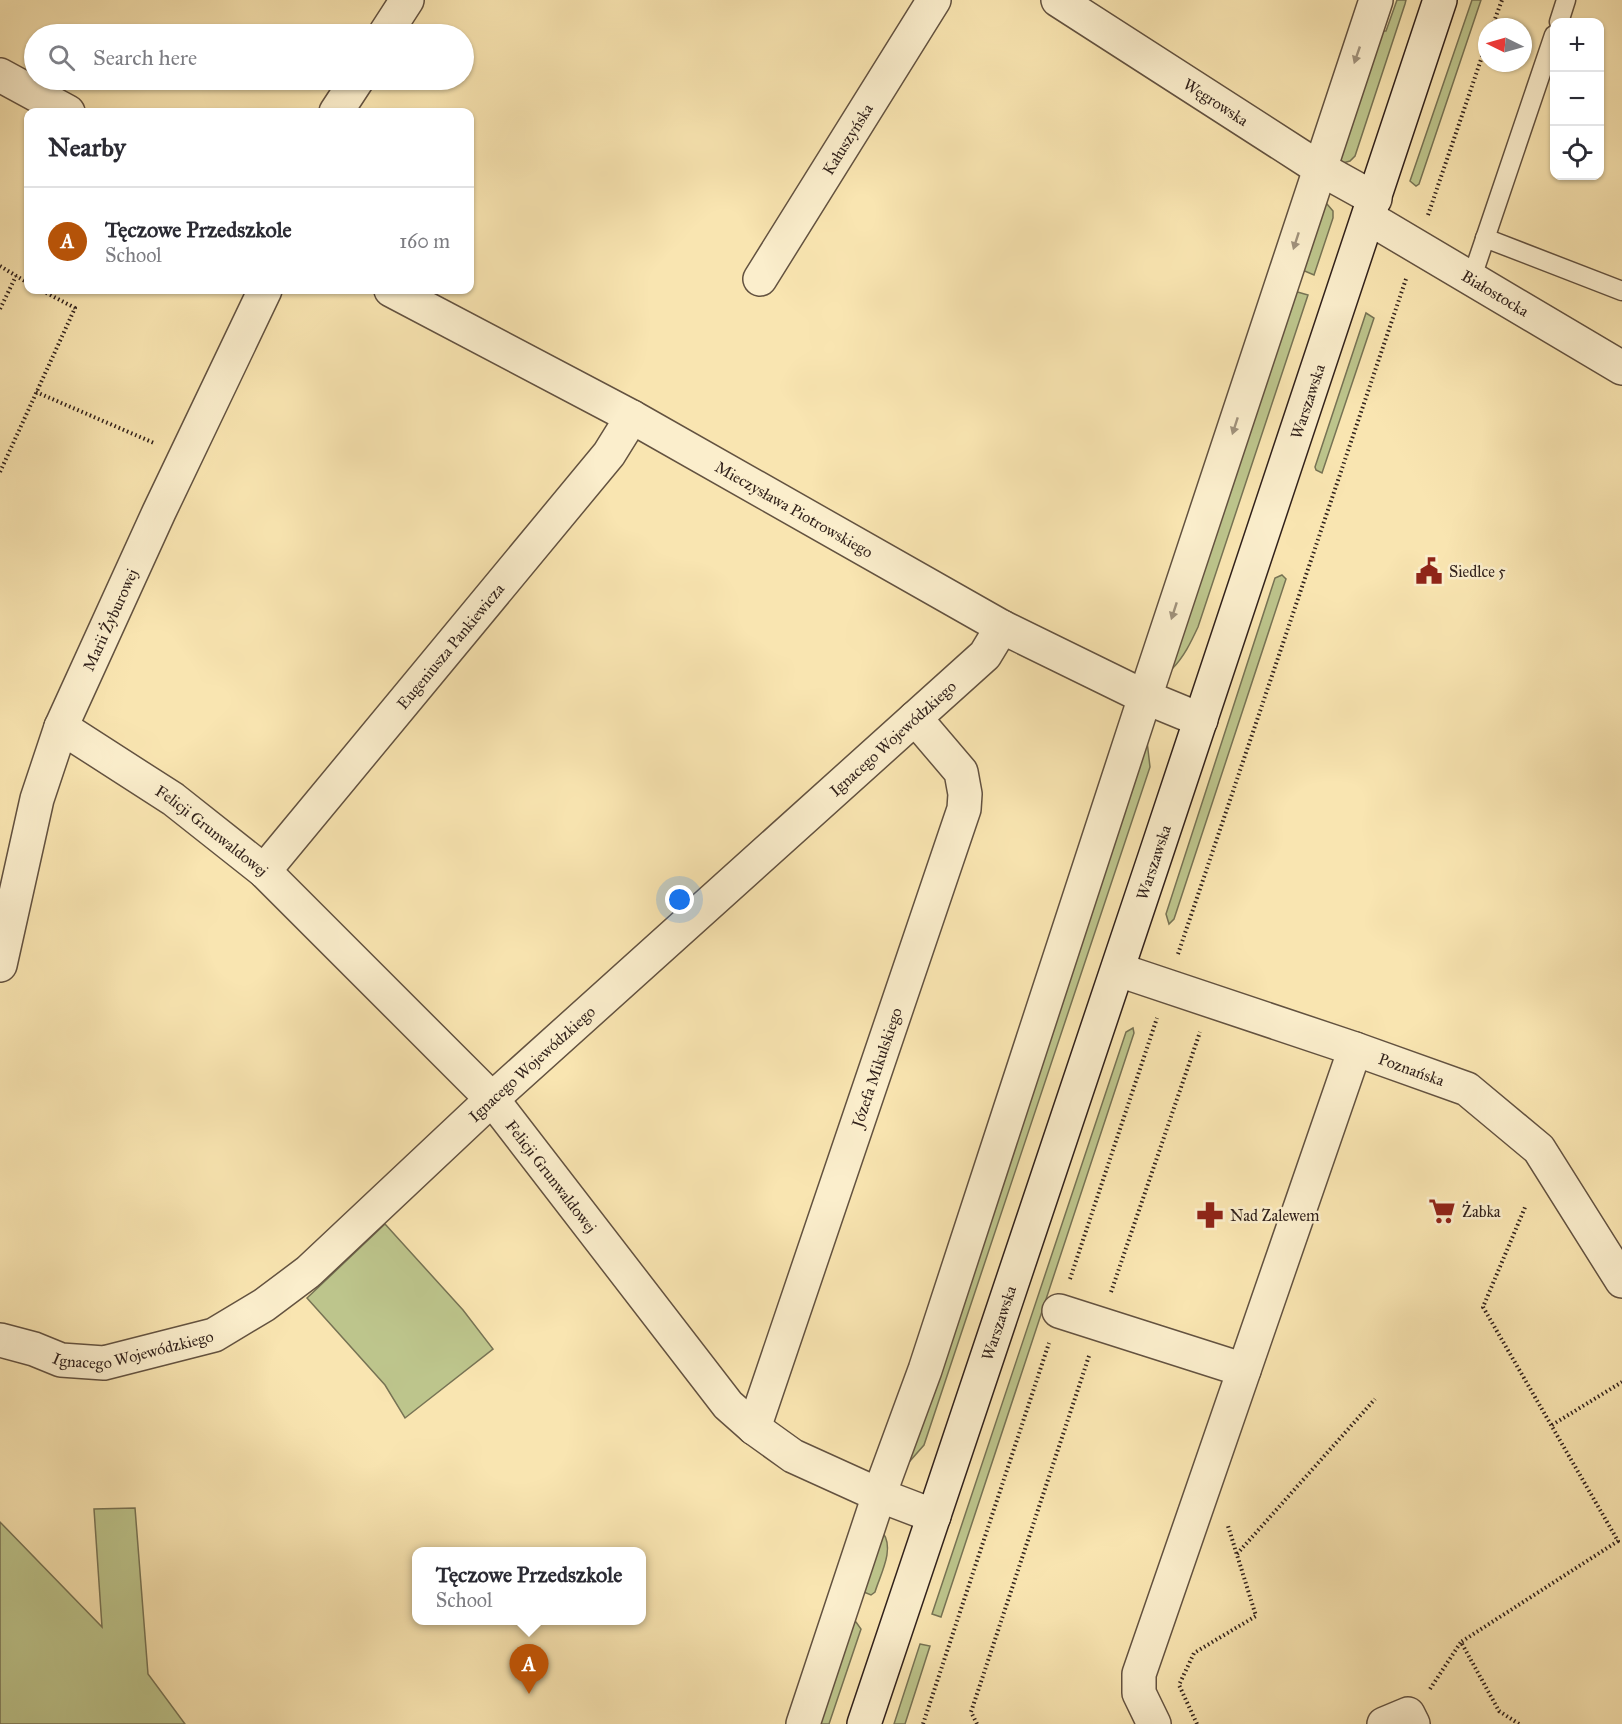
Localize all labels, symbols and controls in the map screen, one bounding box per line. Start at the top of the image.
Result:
north arrow [1478,18,1532,72]
map controls [1550,18,1604,180]
button: + [1550,18,1604,72]
search box [24,24,474,90]
icon: search [45,41,78,74]
text: Search here [93,44,197,71]
one-way arrow [1352,46,1362,64]
button: − [1550,72,1604,126]
street label: Węgrowska [1180,74,1252,130]
street label: Kałuszyńska [818,100,877,178]
button: locate [1550,126,1604,180]
text: Nearby [48,131,126,163]
text: Tęczowe Przedszkole [105,216,292,243]
text: A [61,229,74,253]
text: 160 m [399,229,450,253]
one-way arrow [1291,232,1300,250]
text: School [105,243,162,267]
street label: Białostocka [1458,266,1533,320]
street label: Warszawska [1286,361,1329,441]
one-way arrow [1230,417,1239,435]
street label: Mieczysława Piotrowskiego [712,457,877,561]
public building icon: Siedlce 5 [1414,556,1444,586]
place label: Siedlce 5 [1449,562,1506,581]
street label: Marii Żyburowej [79,566,141,674]
street label: Eugeniusza Pankiewicza [393,579,508,713]
one-way arrow [1168,602,1178,620]
street label: Ignacego Wojewódzkiego [826,676,960,800]
street label: Felicji Grunwaldowej [152,781,272,879]
street label: Warszawska [1132,822,1175,902]
your location [665,885,694,914]
street label: Ignacego Wojewódzkiego [465,1002,599,1125]
street label: Józefa Mikulskiego [847,1005,906,1132]
street label: Poznańska [1376,1049,1447,1090]
street label: Felicji Grunwaldowej [502,1116,601,1236]
supermarket icon: Żabka [1427,1196,1457,1226]
pharmacy icon: Nad Zalewem [1195,1200,1225,1230]
place label: Żabka [1462,1201,1501,1221]
place label: Nad Zalewem [1230,1206,1320,1225]
street label: Warszawska [977,1283,1020,1363]
street label: Ignacego Wojewódzkiego [50,1326,215,1373]
popup [412,1547,646,1625]
text: Tęczowe Przedszkole [436,1561,622,1588]
text: School [436,1588,492,1612]
pin: A [510,1644,548,1694]

